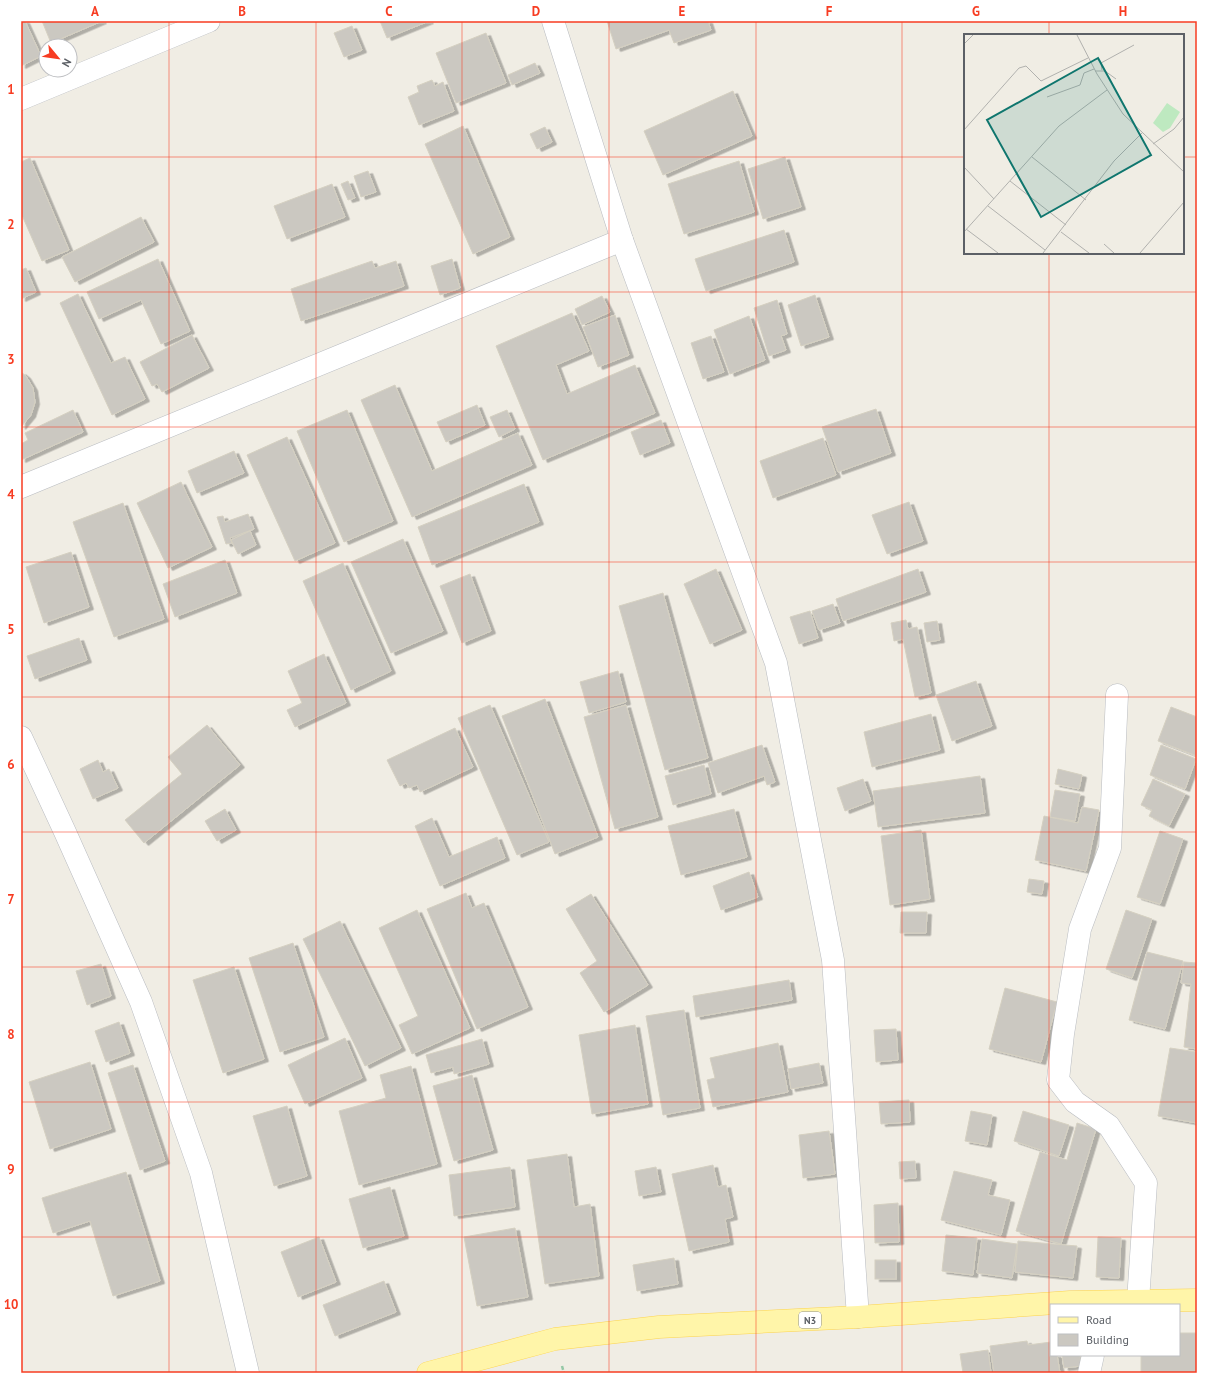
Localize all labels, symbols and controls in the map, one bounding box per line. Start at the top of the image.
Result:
text: A [91,3,99,20]
text: B [238,3,246,20]
text: C [385,3,393,20]
text: D [532,3,540,20]
text: E [679,3,686,20]
text: F [826,3,833,20]
text: G [972,3,980,20]
text: H [1119,3,1127,20]
inset map [964,34,1184,254]
north arrow [38,38,78,78]
text: N [59,56,75,69]
text: 1 [7,81,15,98]
text: 2 [7,216,15,233]
text: 3 [7,351,15,368]
text: 4 [7,486,15,503]
text: 5 [7,621,15,638]
text: 6 [7,756,15,773]
text: 7 [7,891,15,908]
text: 8 [7,1026,15,1043]
text: 9 [7,1161,15,1178]
text: 10 [4,1296,18,1313]
legend [1050,1304,1180,1356]
road number: N3 [799,1312,821,1328]
text: Road [1086,1312,1111,1327]
text: Building [1086,1332,1129,1347]

